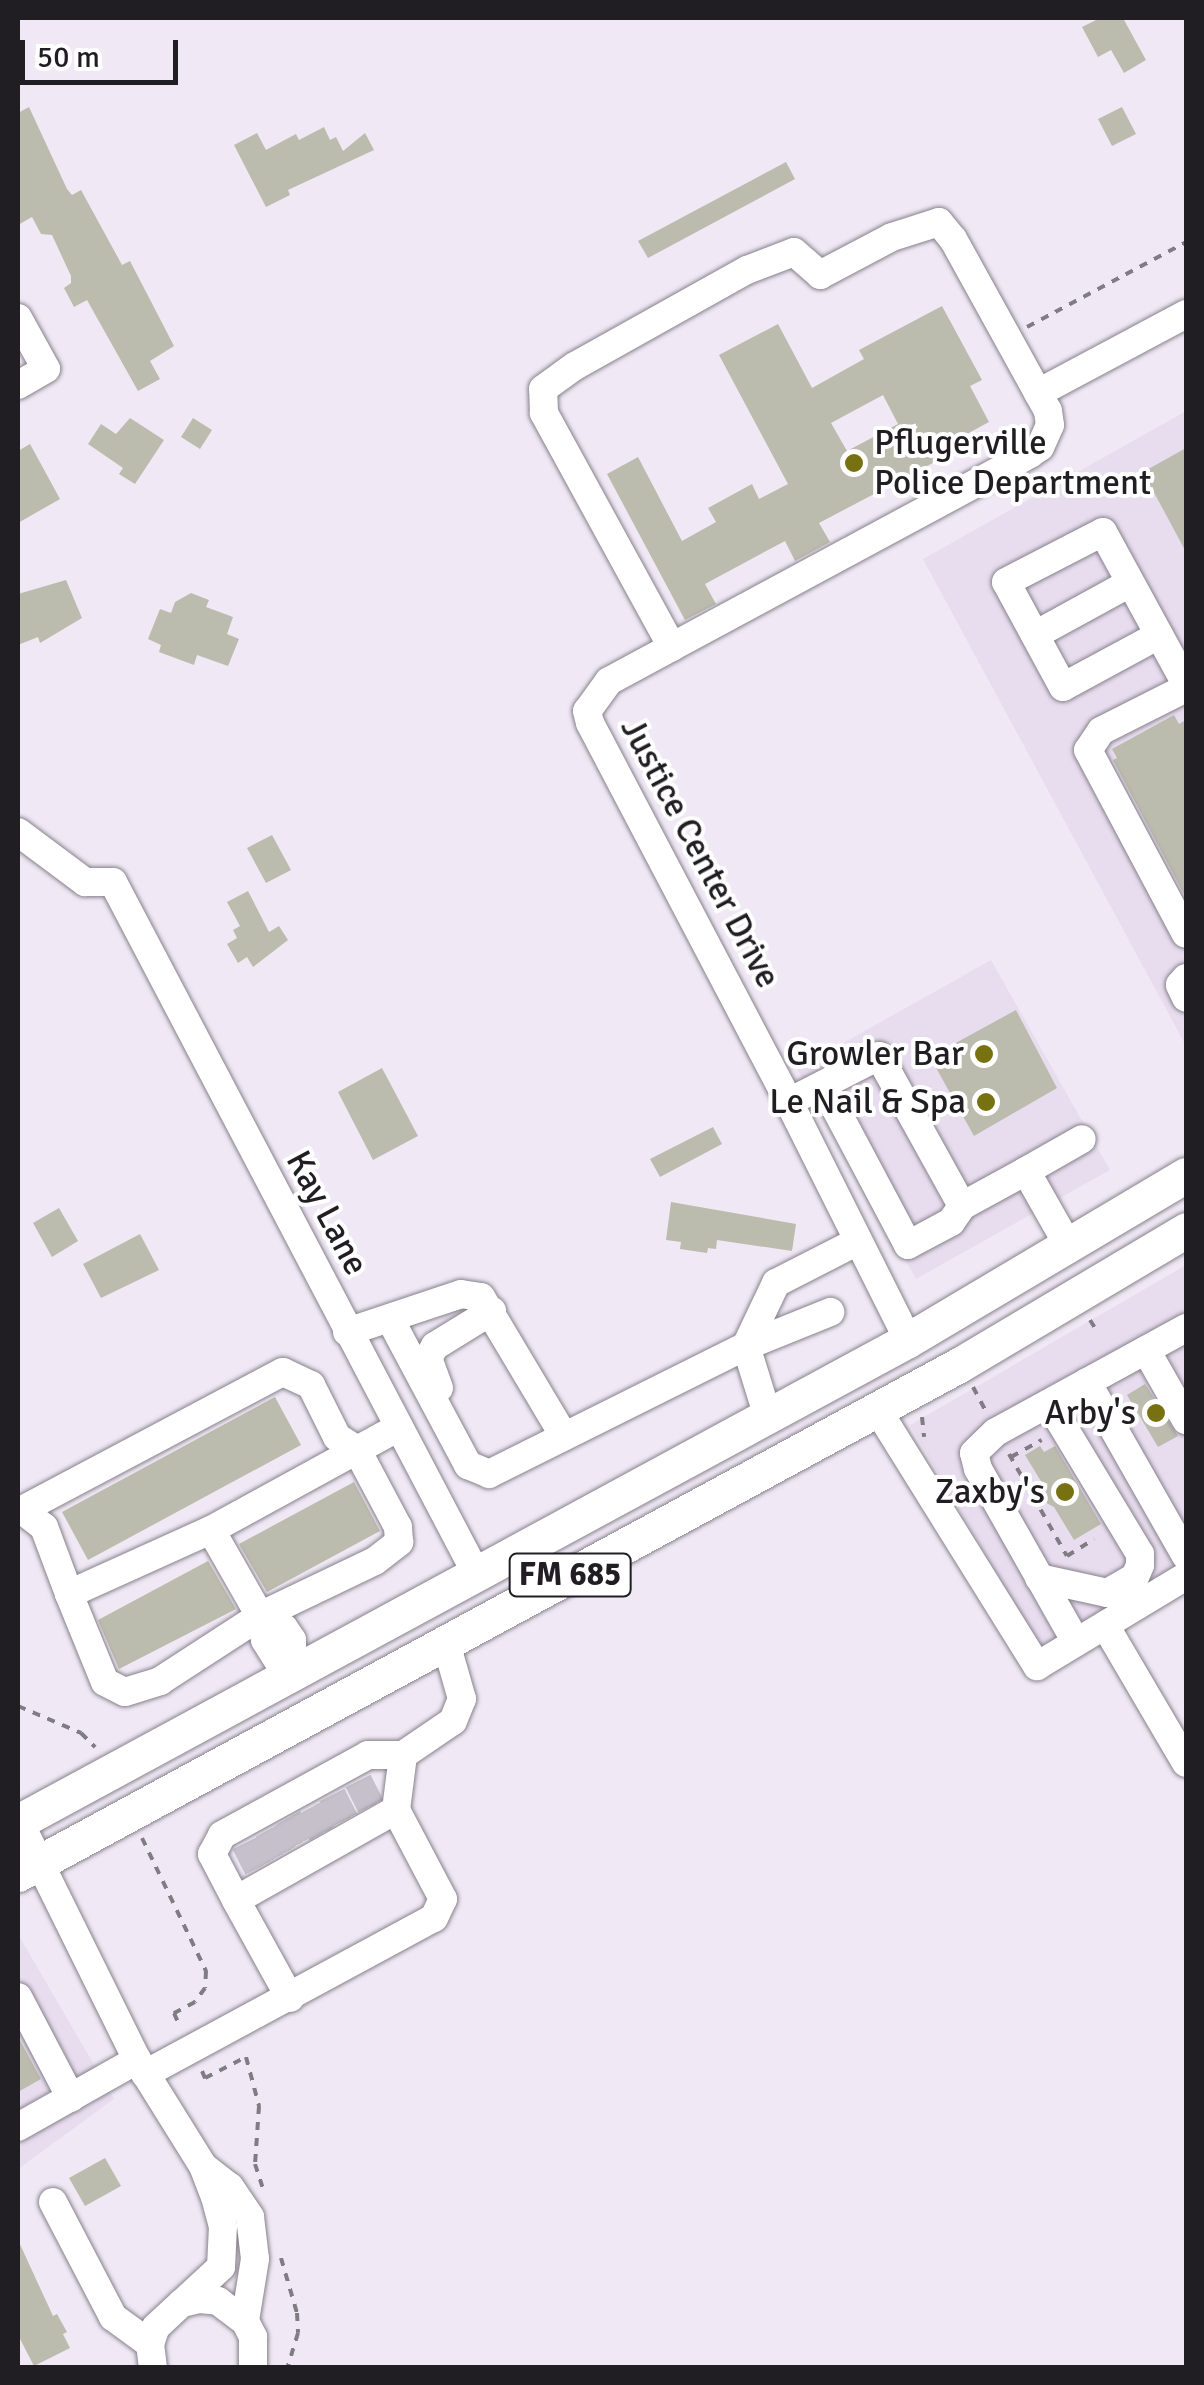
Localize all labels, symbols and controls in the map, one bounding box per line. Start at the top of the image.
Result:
scale bar [25,20,182,82]
text: 50 m [37,39,100,76]
place label: Pflugerville Police Department [874,422,1151,504]
marker: Pflugerville Police Department [843,452,865,474]
street label: Justice Center Drive [611,711,789,995]
place label: Growler Bar [786,1033,964,1075]
marker: Growler Bar [973,1043,995,1065]
place label: Le Nail & Spa [769,1081,966,1123]
marker: Le Nail & Spa [975,1091,997,1113]
street label: Kay Lane [277,1144,377,1282]
place label: Arby's [1044,1392,1136,1434]
marker: Arby's [1145,1402,1167,1424]
place label: Zaxby's [935,1471,1045,1513]
marker: Zaxby's [1054,1481,1076,1503]
road number: FM 685 [508,1548,632,1602]

